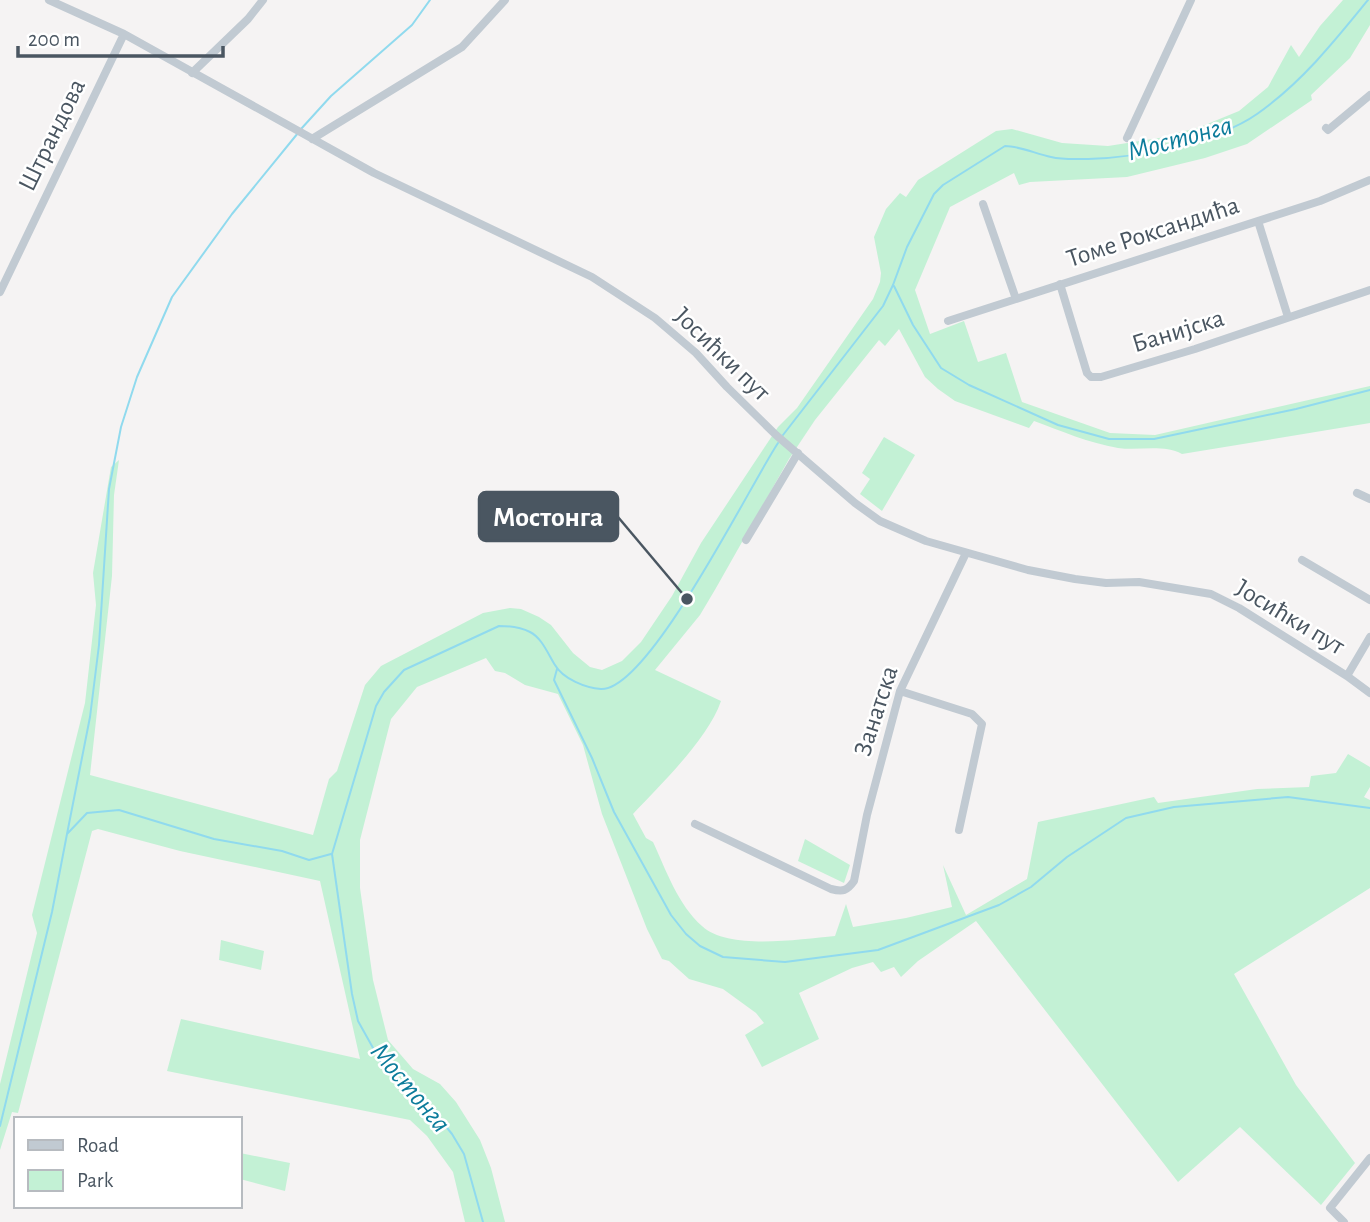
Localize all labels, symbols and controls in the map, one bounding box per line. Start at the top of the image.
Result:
scale bar [18,14,222,58]
text: 200 m [28,29,80,50]
street label: Штрандова [14,75,90,195]
water label: Мостонга [1125,112,1235,166]
street label: Томе Роксандића [1064,192,1243,272]
street label: Јосићки пут [669,302,775,406]
street label: Банијска [1129,305,1227,357]
callout: Мостонга [479,492,618,541]
text: Мостонга [493,504,603,532]
street label: Јосићки пут [1231,574,1350,660]
street label: Занатска [849,663,903,759]
water label: Мостонга [365,1038,455,1138]
legend [14,1117,242,1208]
text: Road [77,1135,119,1156]
text: Park [77,1170,114,1191]

